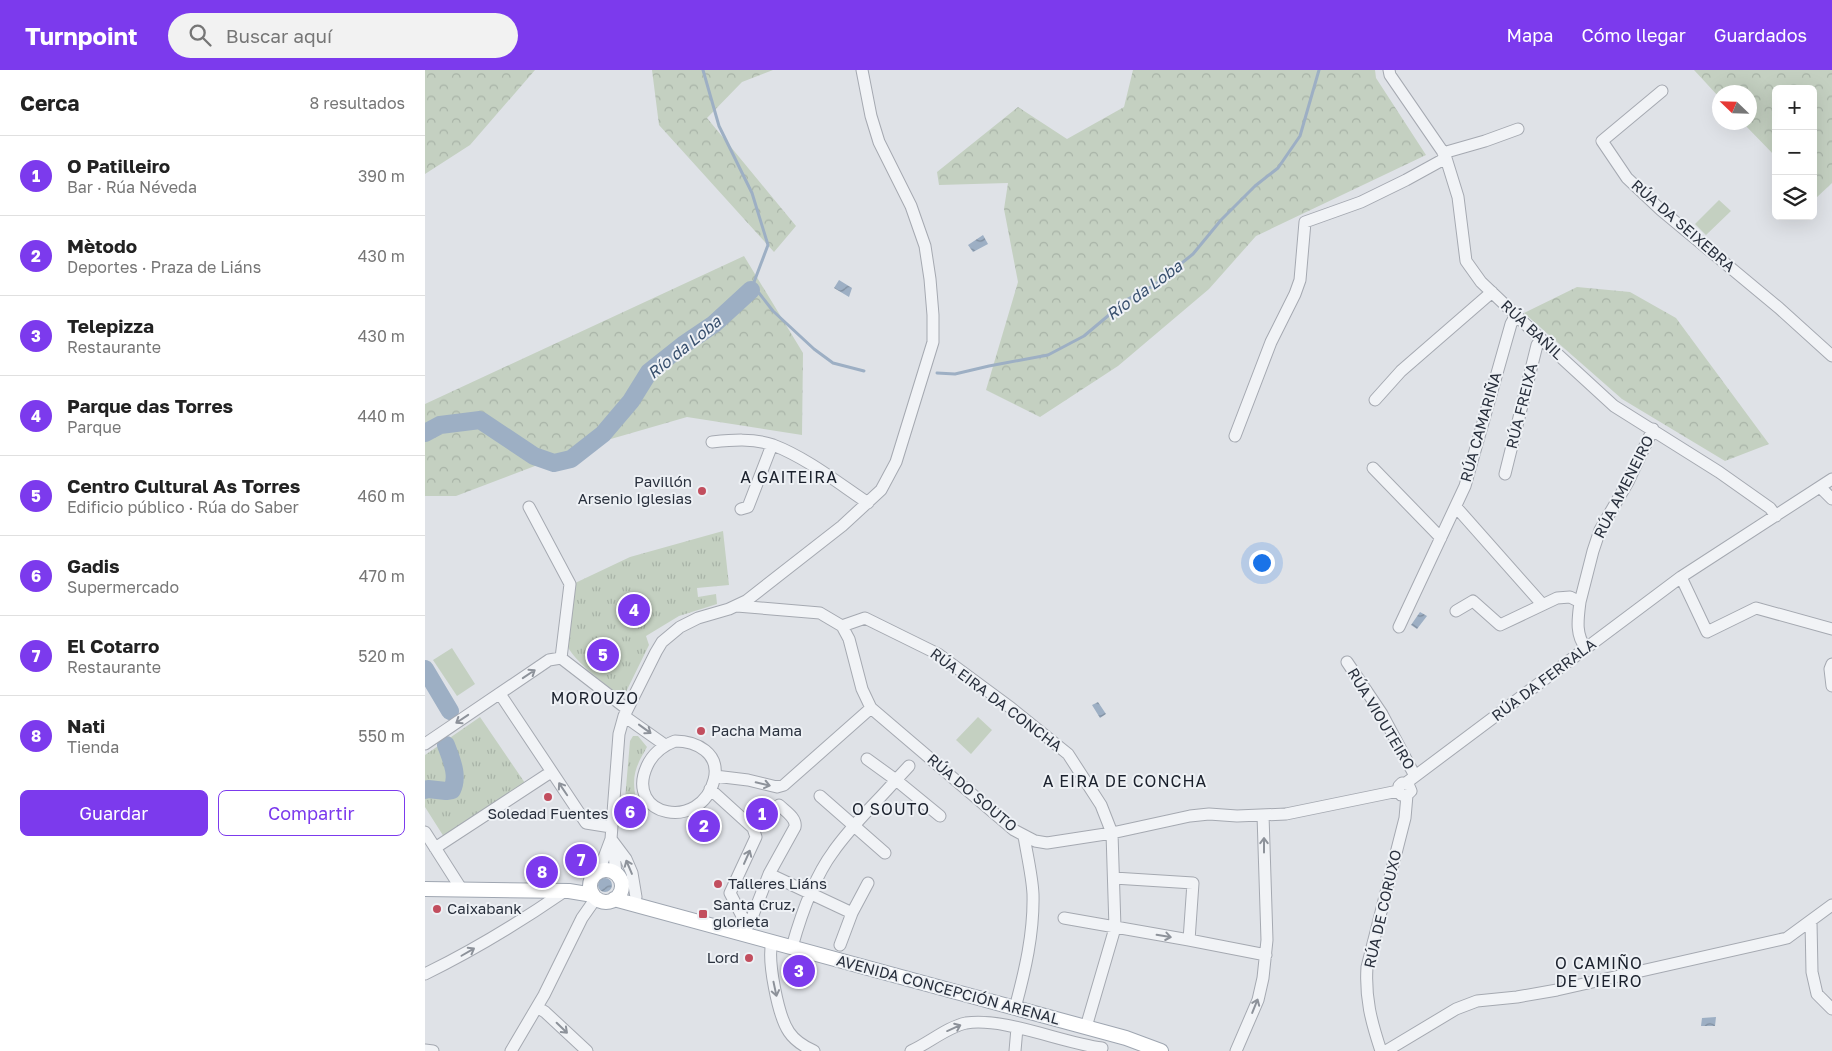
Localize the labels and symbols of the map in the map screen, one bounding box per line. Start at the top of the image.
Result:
north arrow [1712,85,1757,130]
street label: RÚA DA SEIXEBRA [1628,175,1739,275]
water label: Río da Loba [1102,255,1187,324]
street label: RÚA BAÑIL [1498,296,1568,363]
water label: Río da Loba [643,311,726,383]
street label: RÚA FREIXA [1502,361,1540,450]
street label: RÚA CAMARIÑA [1456,370,1504,484]
street label: RÚA AMENEIRO [1589,432,1657,541]
district label: A GAITEIRA [740,467,838,487]
place label: Pavillón Arsenio Iglesias [578,472,692,507]
marker: Pavillón Arsenio Iglesias [696,485,708,497]
your location [1249,550,1275,576]
pin: 4 [618,591,650,629]
street label: RÚA DA FERRALA [1488,634,1599,724]
pin: 5 [587,636,619,674]
street label: RÚA EIRA DA CONCHA [927,644,1066,755]
street label: RÚA VIOUTEIRO [1344,664,1419,773]
one-way arrow [522,669,536,679]
district label: MOROUZO [551,688,639,708]
one-way arrow [455,714,469,724]
place label: Pacha Mama [711,721,802,739]
one-way arrow [638,724,651,735]
marker: Pacha Mama [695,725,707,737]
street label: RÚA DO SOUTO [924,750,1021,835]
district label: A EIRA DE CONCHA [1043,771,1207,791]
one-way arrow [755,780,771,789]
one-way arrow [558,782,568,796]
marker: Soledad Fuentes [542,791,554,803]
pin: 6 [614,793,646,831]
pin: 1 [746,795,778,833]
district label: O SOUTO [852,799,930,819]
place label: Soledad Fuentes [487,804,609,822]
pin: 2 [688,807,720,845]
one-way arrow [1259,837,1269,854]
pin: 7 [565,841,597,879]
street label: RÚA DE CORUXO [1360,848,1404,970]
one-way arrow [742,850,752,865]
pin: 8 [526,853,558,891]
one-way arrow [624,860,634,875]
place label: Talleres Liáns [728,874,827,892]
marker: Talleres Liáns [712,878,724,890]
place label: Santa Cruz, glorieta [713,895,796,930]
place label: Caixabank [447,899,522,917]
marker: Caixabank [431,903,443,915]
marker: Santa Cruz, glorieta [697,908,709,920]
one-way arrow [1155,931,1171,941]
one-way arrow [461,946,475,956]
place label: Lord [707,948,739,966]
street label: AVENIDA CONCEPCIÓN ARENAL [835,951,1062,1028]
marker: Lord [743,952,755,964]
pin: 3 [783,952,815,990]
district label: O CAMIÑO DE VIEIRO [1555,953,1643,991]
one-way arrow [771,981,781,997]
one-way arrow [1251,999,1260,1014]
one-way arrow [556,1022,569,1034]
one-way arrow [946,1023,961,1033]

